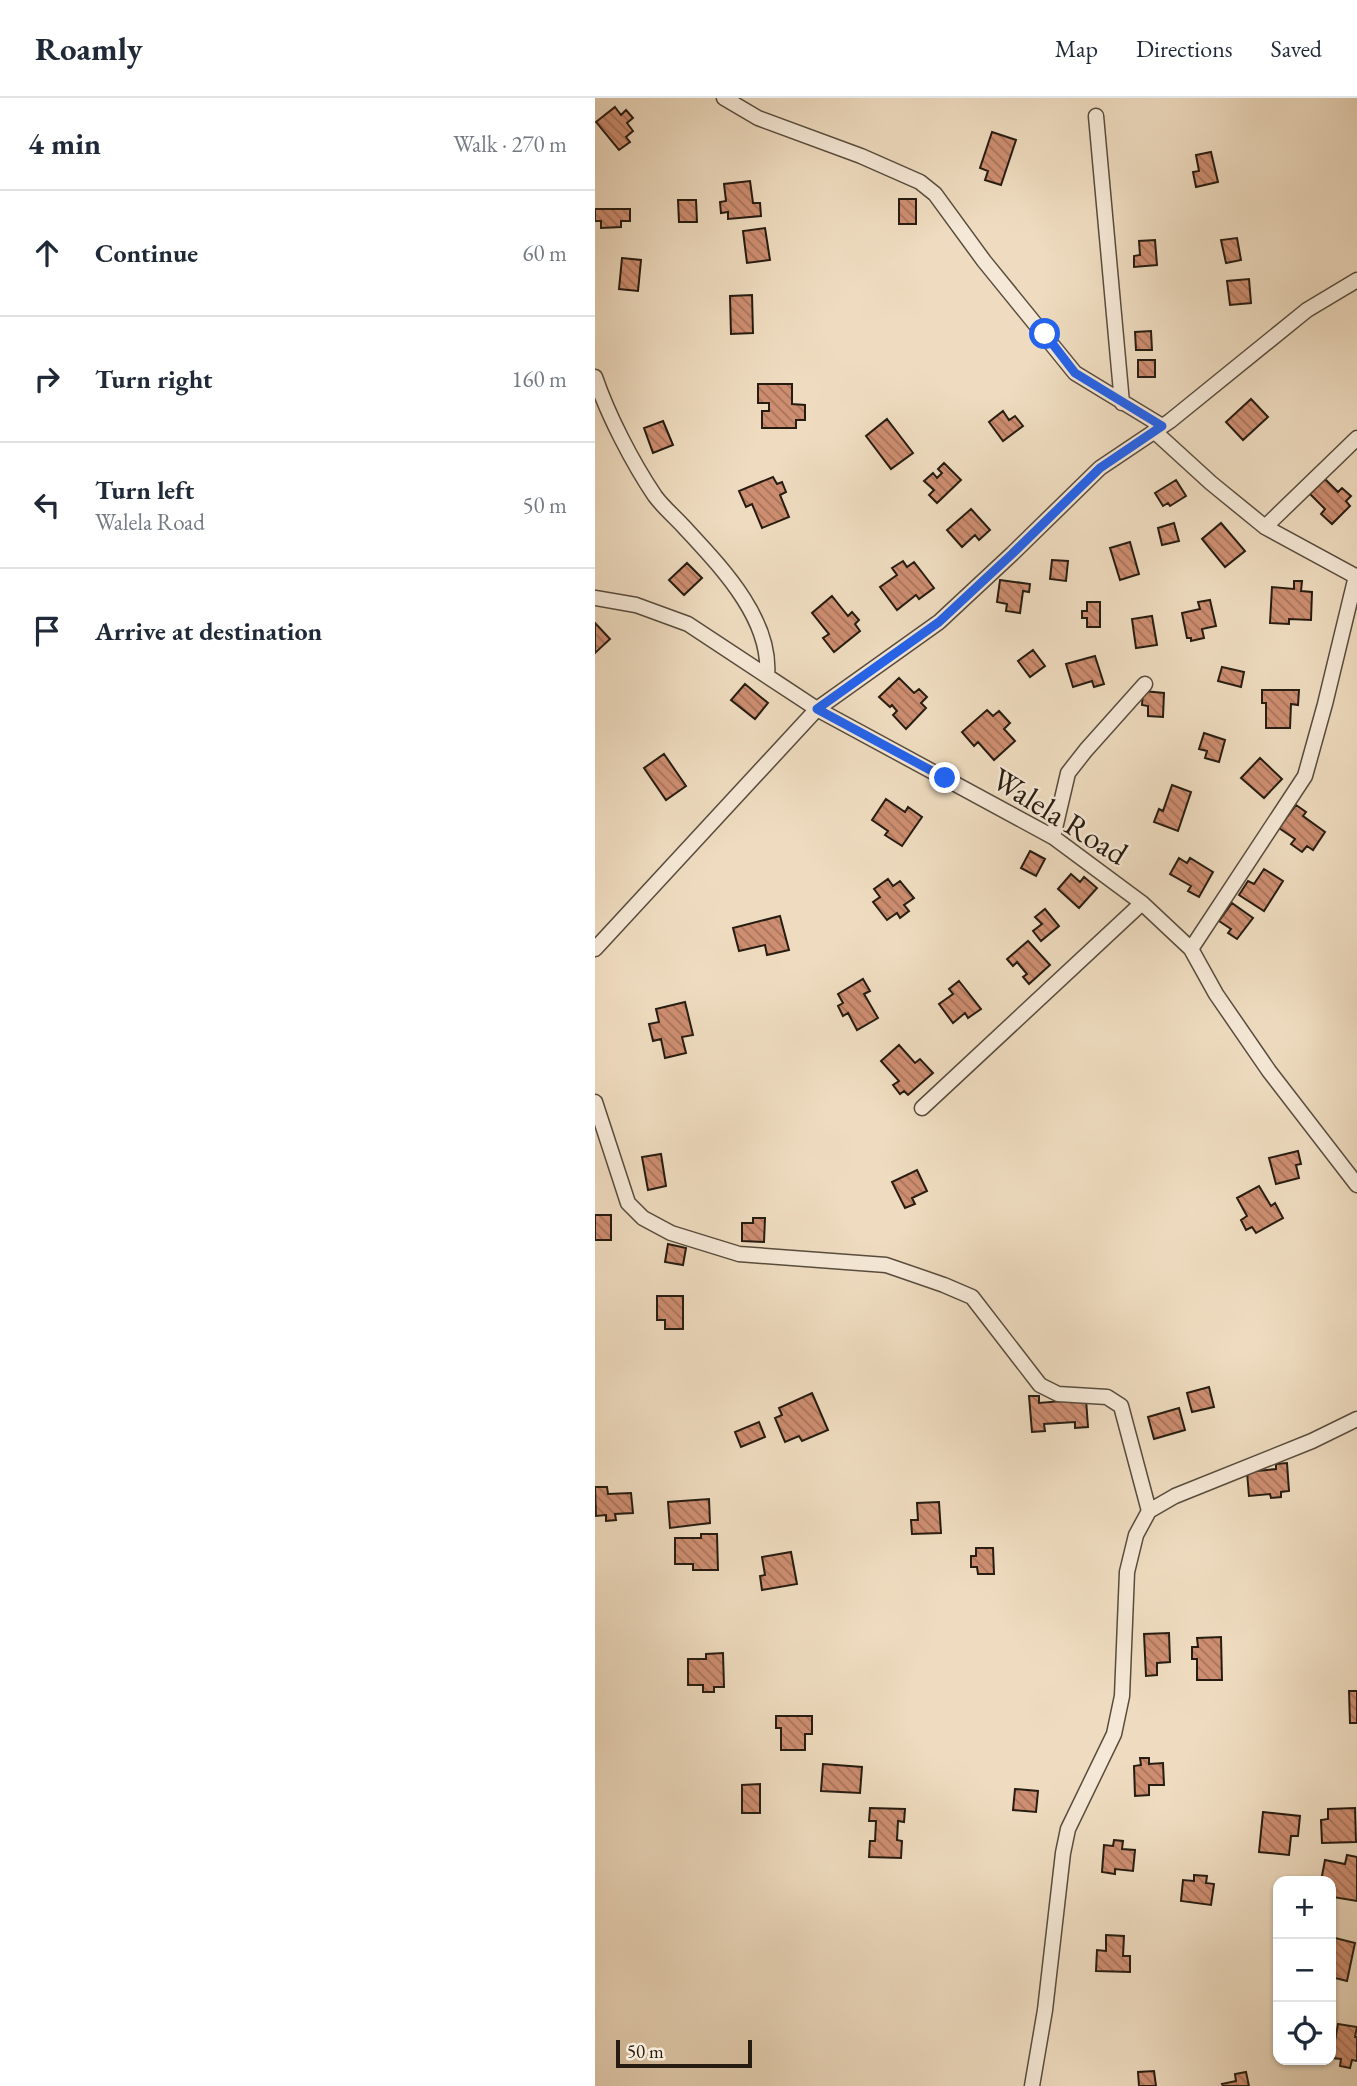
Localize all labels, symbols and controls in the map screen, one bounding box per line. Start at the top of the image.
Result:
text: Roamly [35,27,143,70]
text: Map [1055,33,1098,64]
text: Directions [1136,33,1233,64]
text: Saved [1271,33,1322,64]
text: 4 min [28,124,101,163]
text: Walk · 270 m [453,129,567,159]
icon: ahead [28,234,66,272]
text: Continue [95,236,198,270]
text: 60 m [522,238,567,268]
route start [1029,318,1060,349]
icon: right [28,360,66,398]
text: Turn right [95,362,213,396]
text: 160 m [511,364,567,394]
text: Turn left [95,473,194,507]
icon: left [28,486,66,524]
text: 50 m [522,490,567,520]
text: Walela Road [95,507,205,537]
icon: arrive [28,612,66,650]
text: Arrive at destination [95,614,322,648]
street label: Walela Road [984,758,1137,875]
route end [929,762,960,793]
map controls [1273,1876,1336,2065]
button: + [1273,1876,1336,1939]
button: − [1273,1939,1336,2002]
button: locate [1273,2002,1336,2065]
scale bar [616,2037,753,2069]
text: 50 m [627,2039,664,2064]

